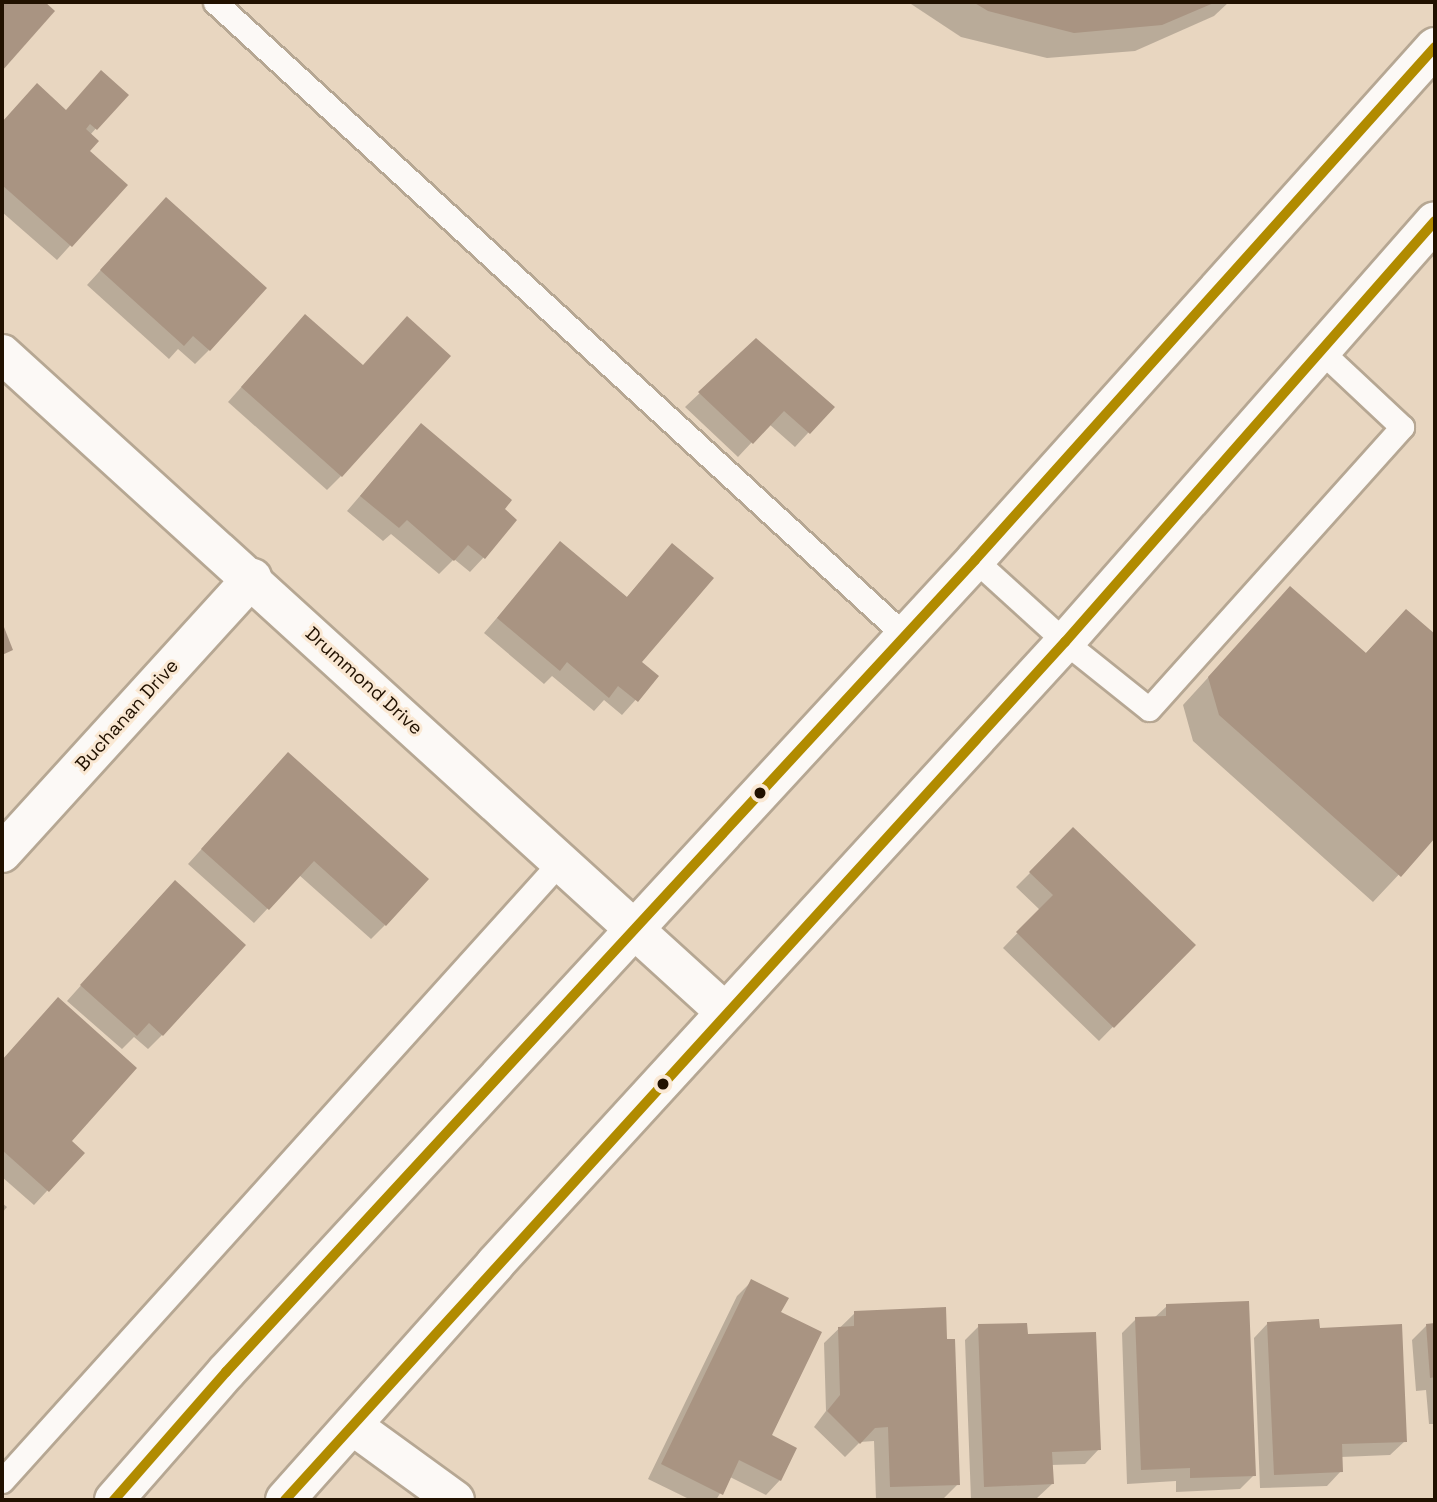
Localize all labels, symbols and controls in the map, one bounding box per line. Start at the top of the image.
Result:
street label: Drummond Drive [301,622,427,740]
street label: Buchanan Drive [71,654,183,776]
unlabelled marker [753,786,767,800]
unlabelled marker [656,1077,670,1091]

